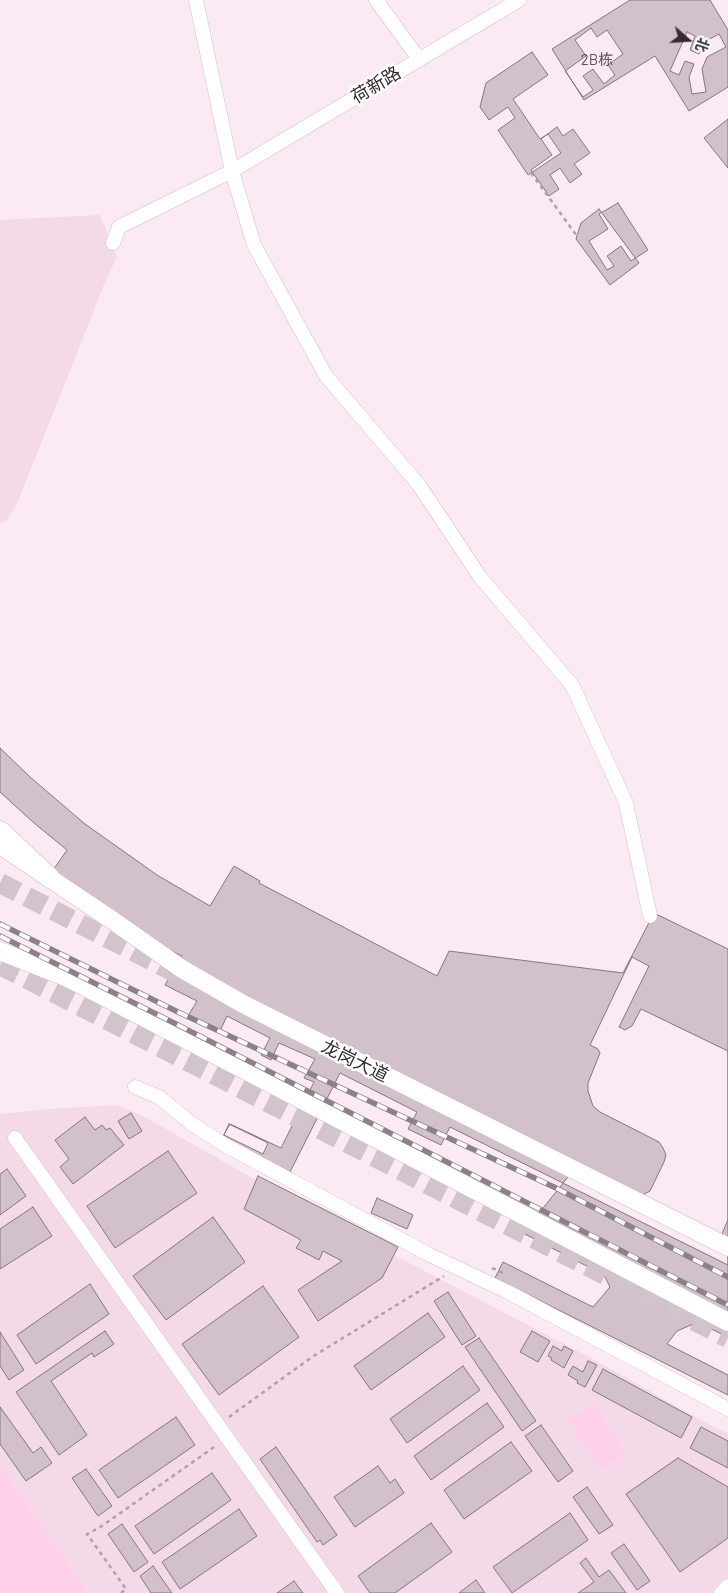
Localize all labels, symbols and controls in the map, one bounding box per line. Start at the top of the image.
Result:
north arrow [663,15,713,65]
text: 北 [692,36,713,54]
house number: 2B栋 [581,51,613,69]
street label: 荷新路 [347,62,405,108]
street label: 龙岗大道 [318,1036,392,1086]

